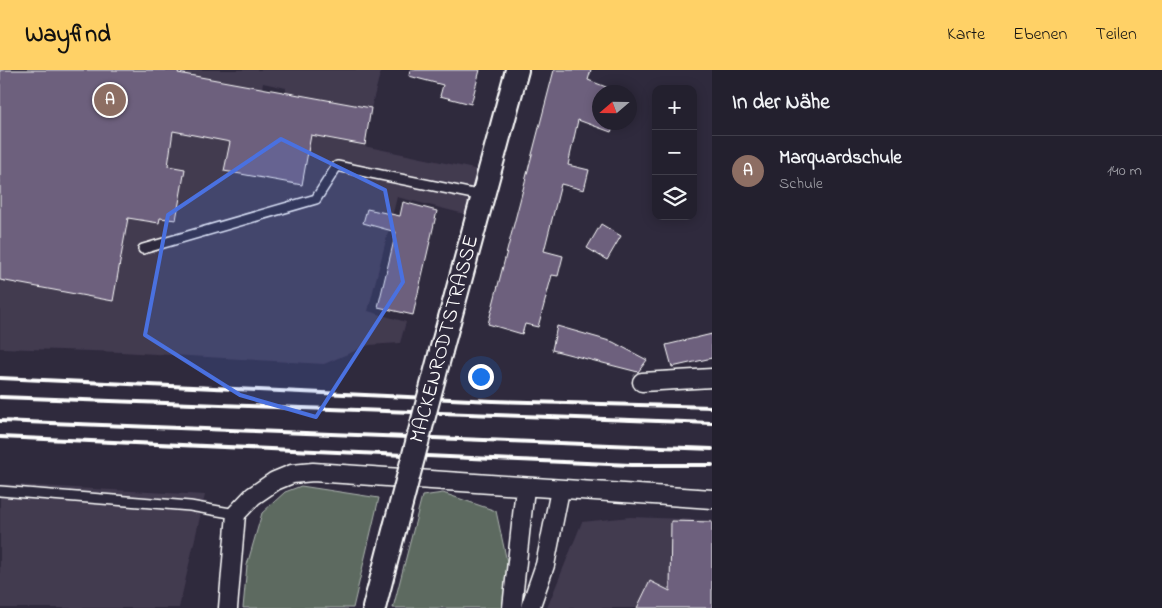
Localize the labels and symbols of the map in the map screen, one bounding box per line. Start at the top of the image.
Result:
pin: A [94,81,126,119]
north arrow [592,85,637,130]
street label: MACKENRODTSTRASSE [403,232,487,446]
your location [468,364,494,390]

